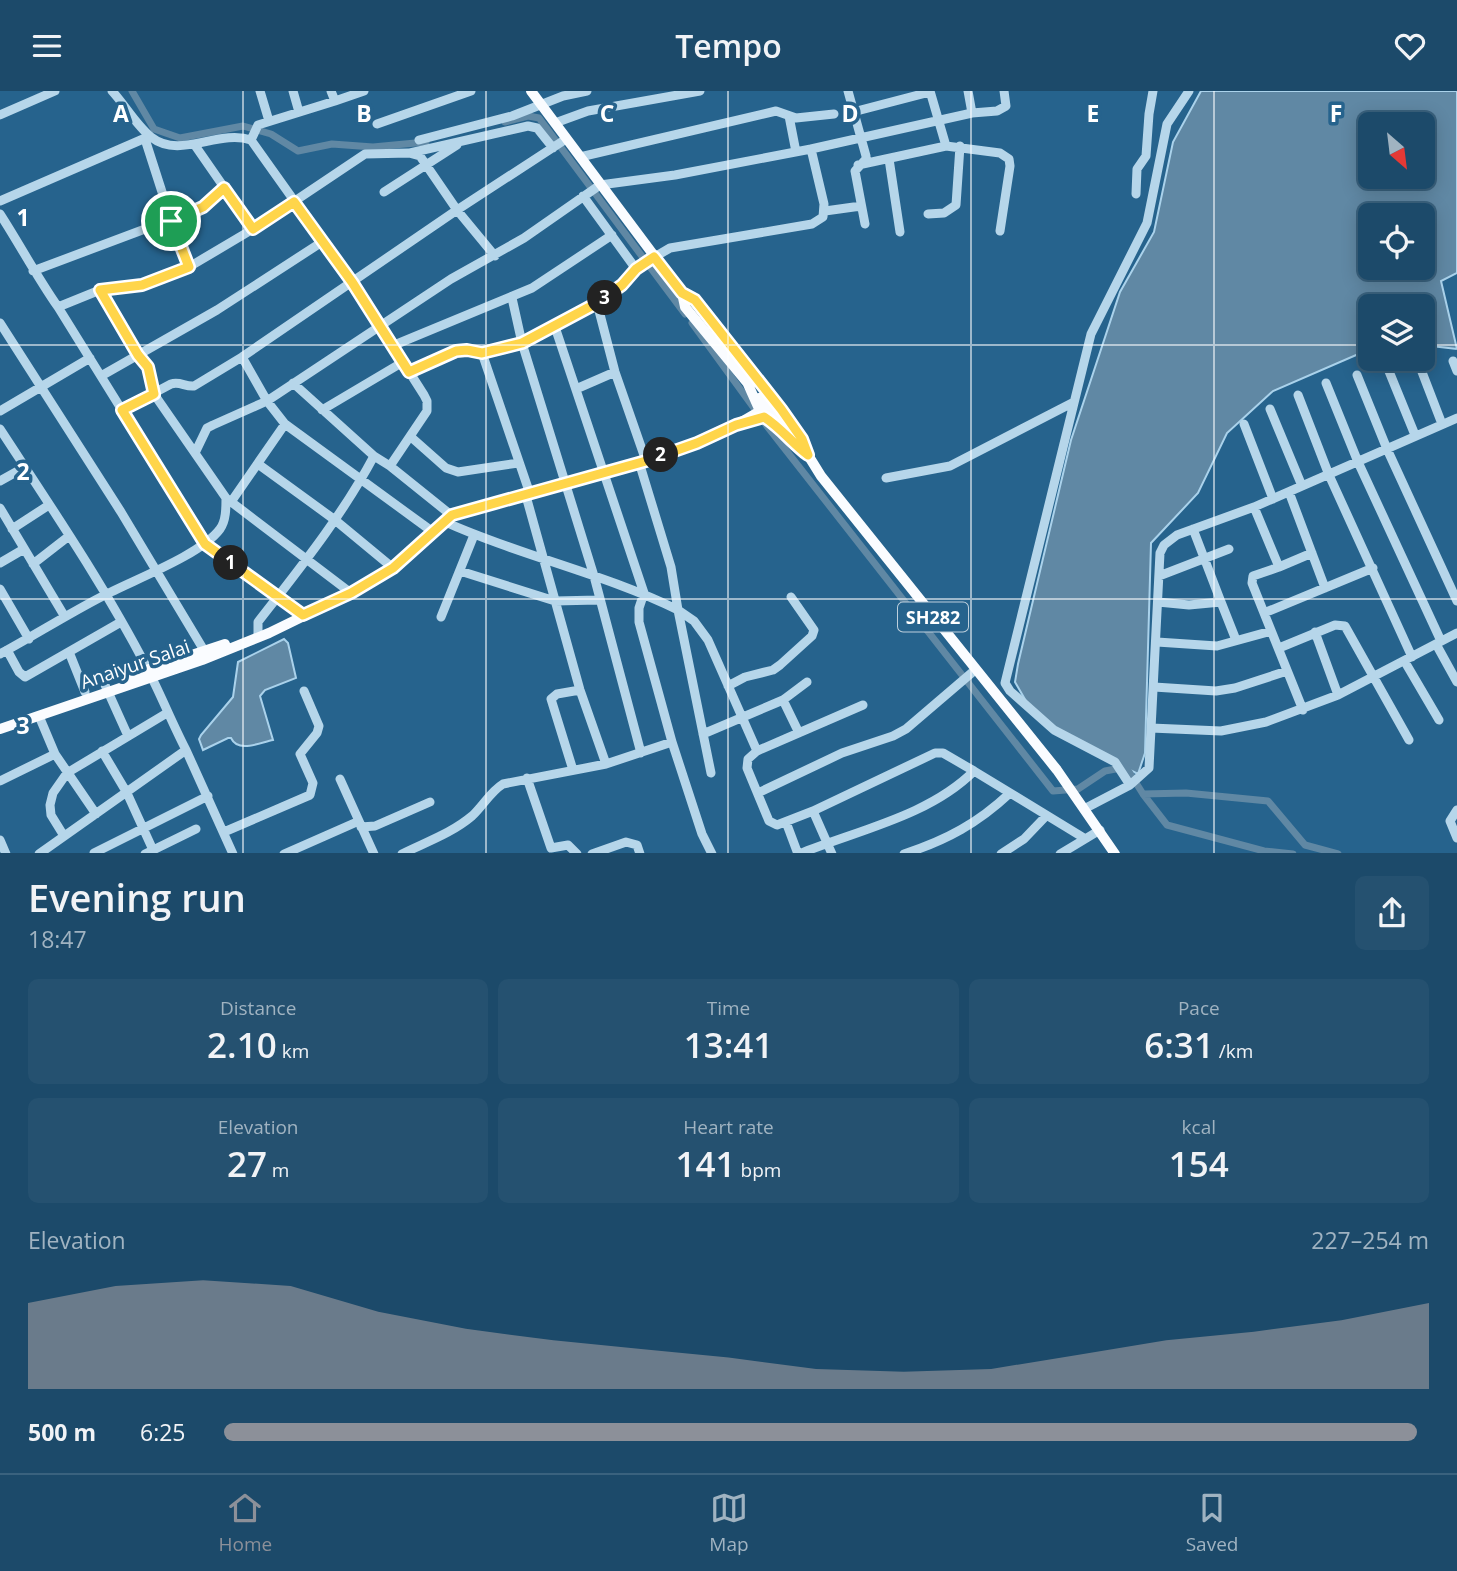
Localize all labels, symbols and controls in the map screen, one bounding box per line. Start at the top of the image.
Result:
text: Tempo [675,24,782,67]
icon: menu [28,27,66,65]
icon: heart [1391,27,1429,65]
text: A [113,97,129,129]
text: B [356,97,372,129]
text: C [600,97,614,129]
text: D [841,97,859,129]
text: E [1087,97,1099,129]
text: F [1330,97,1342,129]
north arrow [1358,112,1435,189]
map controls [1358,112,1435,371]
pin [141,191,201,251]
text: 1 [16,201,30,233]
icon: arrive [152,202,190,240]
button: locate [1358,203,1435,280]
pin: 3 [588,281,622,315]
text: 3 [599,284,610,310]
button: layers [1358,294,1435,371]
pin: 2 [644,437,678,473]
text: 2 [655,441,666,467]
text: 2 [16,455,30,487]
pin: 1 [214,545,248,581]
text: 1 [225,549,236,575]
road number: SH282 [898,603,968,631]
street label: Anaiyur Salai [77,633,193,695]
text: 3 [16,709,30,741]
text: Evening run [28,871,246,923]
button: share [1355,876,1429,950]
text: 18:47 [28,923,87,955]
text: Distance [220,995,296,1021]
text: Time [707,995,750,1021]
text: Pace [1178,995,1220,1021]
text: 2.10 [207,1021,277,1068]
text: 13:41 [684,1021,773,1068]
text: 6:31 [1144,1021,1214,1068]
text: km [277,1038,309,1064]
text: /km [1214,1038,1253,1064]
text: Elevation [218,1114,299,1140]
text: Heart rate [683,1114,774,1140]
text: kcal [1182,1114,1216,1140]
text: 27 [227,1140,267,1187]
text: 141 [676,1140,736,1187]
text: 154 [1169,1140,1229,1187]
text: m [267,1157,289,1183]
text: bpm [736,1157,781,1183]
text: Elevation [28,1224,126,1256]
text: 227–254 m [1311,1224,1429,1256]
text: 500 m [28,1416,96,1448]
text: 6:25 [140,1416,186,1448]
tab: Home [219,1489,272,1557]
tab: Map [709,1489,749,1557]
tab: Saved [1186,1489,1238,1557]

